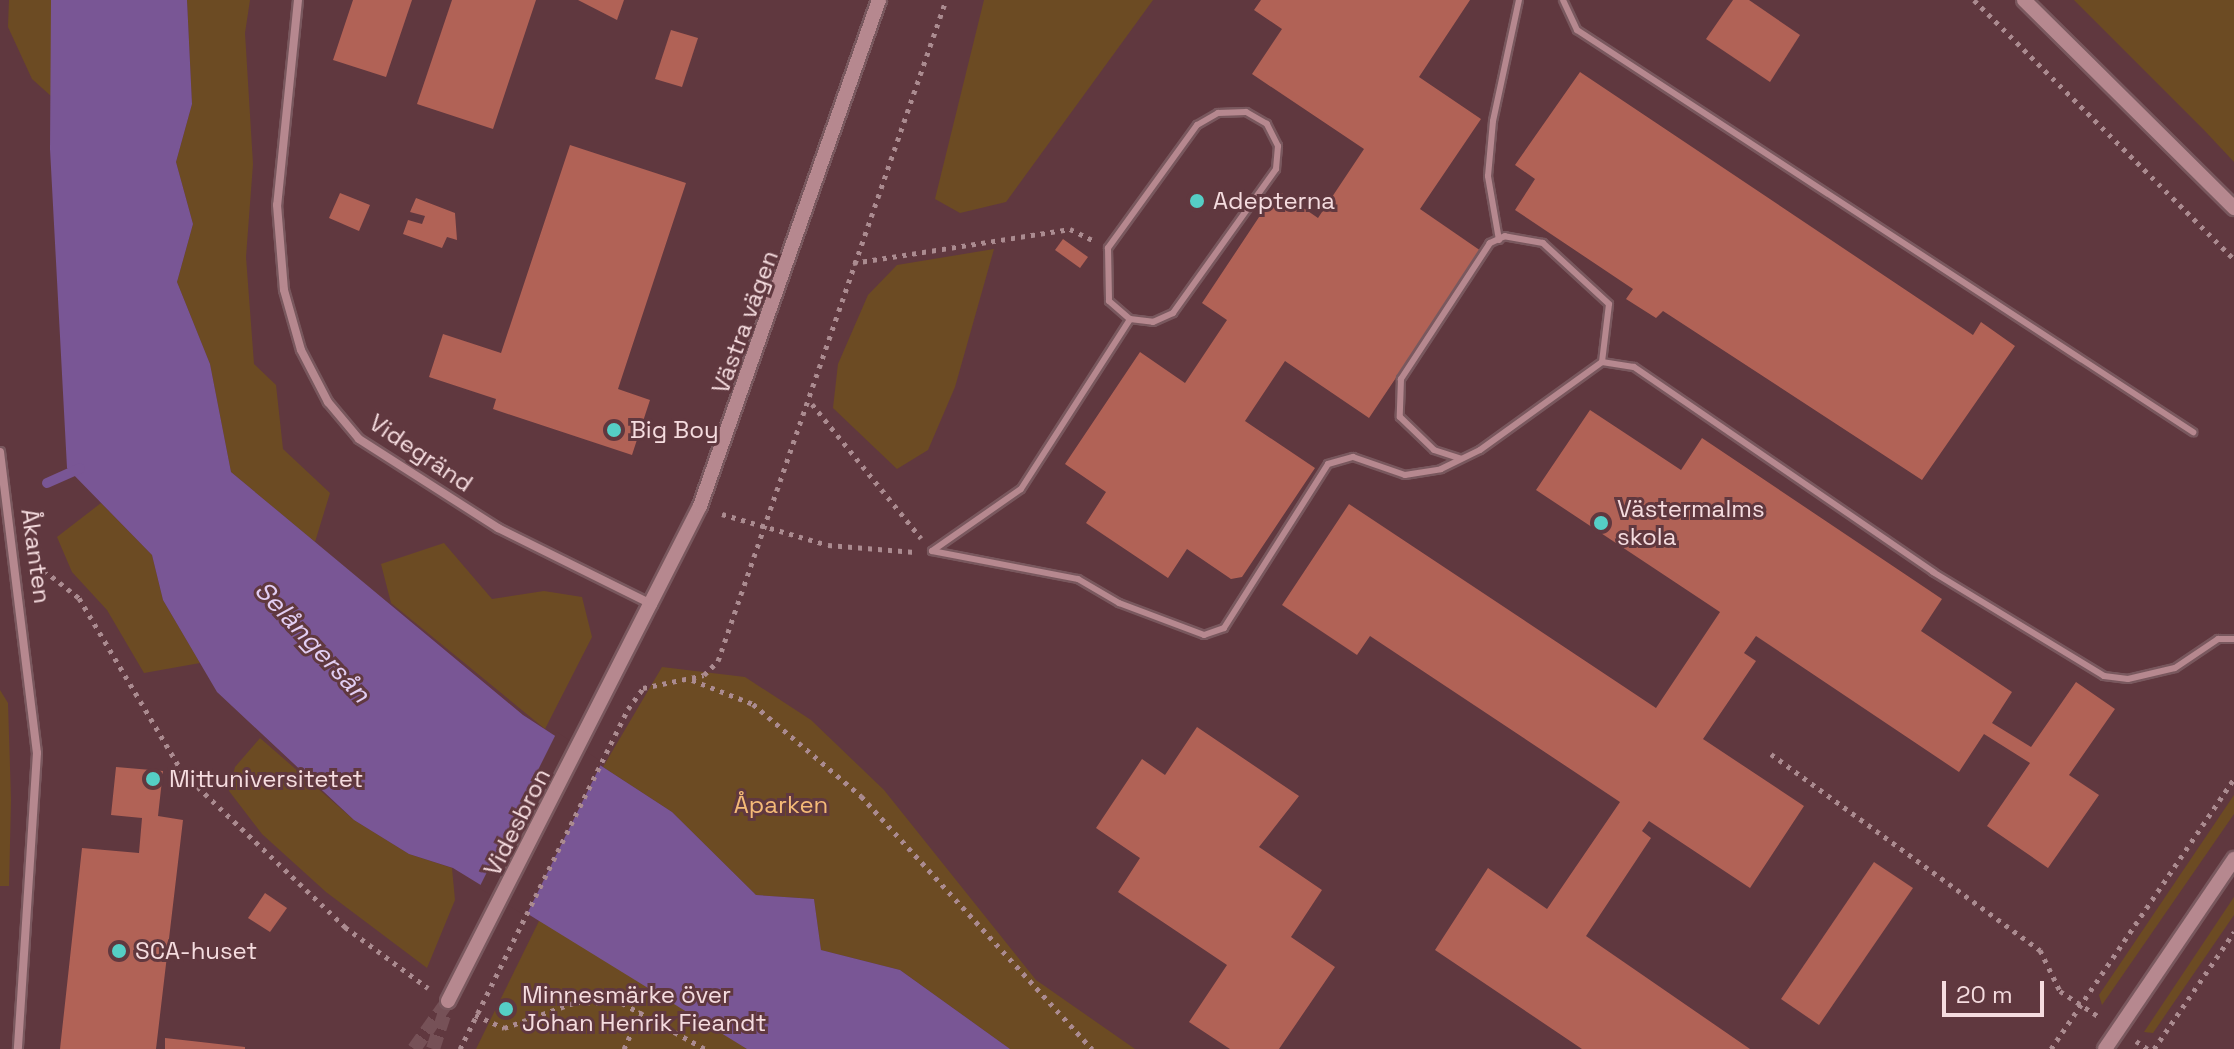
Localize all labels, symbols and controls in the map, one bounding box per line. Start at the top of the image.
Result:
place label: Adepterna [1213,187,1335,215]
marker: Adepterna [1188,192,1206,210]
street label: Västra vägen [706,247,784,397]
street label: Videgränd [364,408,478,498]
place label: Big Boy [630,416,719,444]
marker: Big Boy [605,421,623,439]
place label: Västermalms skola [1617,495,1765,551]
street label: Åkanten [15,507,57,605]
marker: Västermalms skola [1592,514,1610,532]
water label: Selångersån [248,575,376,709]
street label: Videsbron [478,763,556,881]
place label: Mittuniversitetet [169,765,363,793]
marker: Mittuniversitetet [144,770,162,788]
park label: Åparken [734,791,828,819]
place label: SCA-huset [135,937,257,965]
marker: SCA-huset [110,942,128,960]
scale bar [1946,965,2048,1015]
text: 20 m [1956,979,2013,1010]
place label: Minnesmärke över Johan Henrik Fieandt [522,981,767,1037]
marker: Minnesmärke över Johan Henrik Fieandt [497,1000,515,1018]

